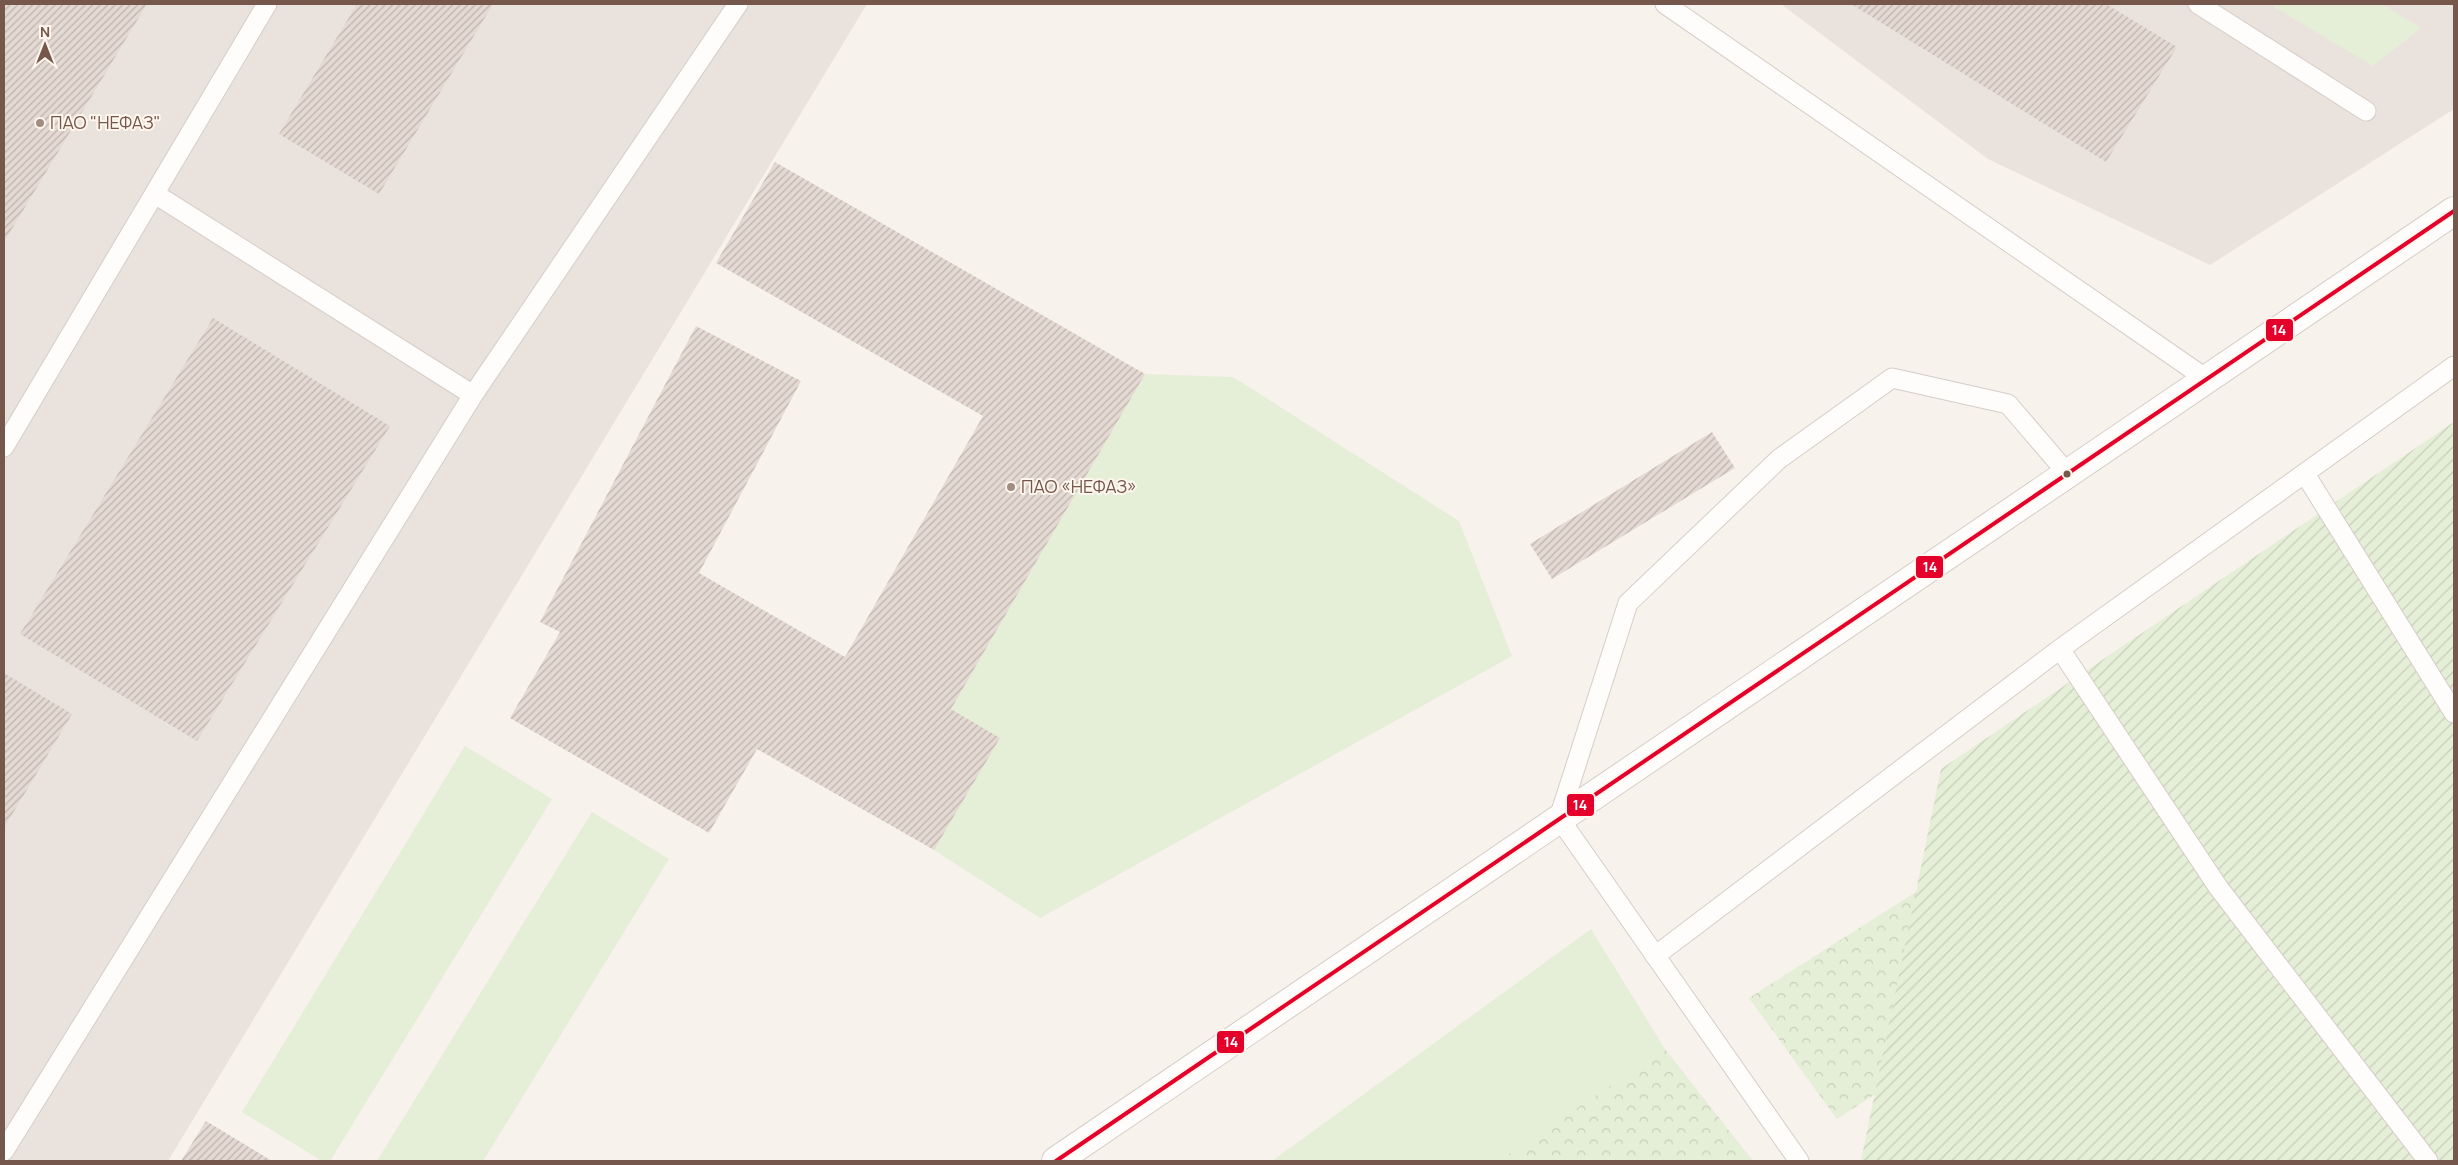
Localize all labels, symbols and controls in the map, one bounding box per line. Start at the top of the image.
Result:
north arrow [20,20,70,70]
text: N [40,22,50,41]
place label: ПАО "НЕФАЗ" [50,110,160,134]
marker: ПАО "НЕФАЗ" [34,117,46,129]
line badge: 14 [2265,318,2294,342]
text: 14 [2272,320,2286,339]
unlabelled marker [2062,469,2072,479]
place label: ПАО «НЕФАЗ» [1021,474,1137,498]
marker: ПАО «НЕФАЗ» [1005,481,1017,493]
line badge: 14 [1915,555,1944,579]
text: 14 [1923,557,1937,576]
line badge: 14 [1566,793,1595,817]
text: 14 [1573,795,1587,814]
line badge: 14 [1216,1030,1245,1054]
text: 14 [1224,1032,1238,1051]

